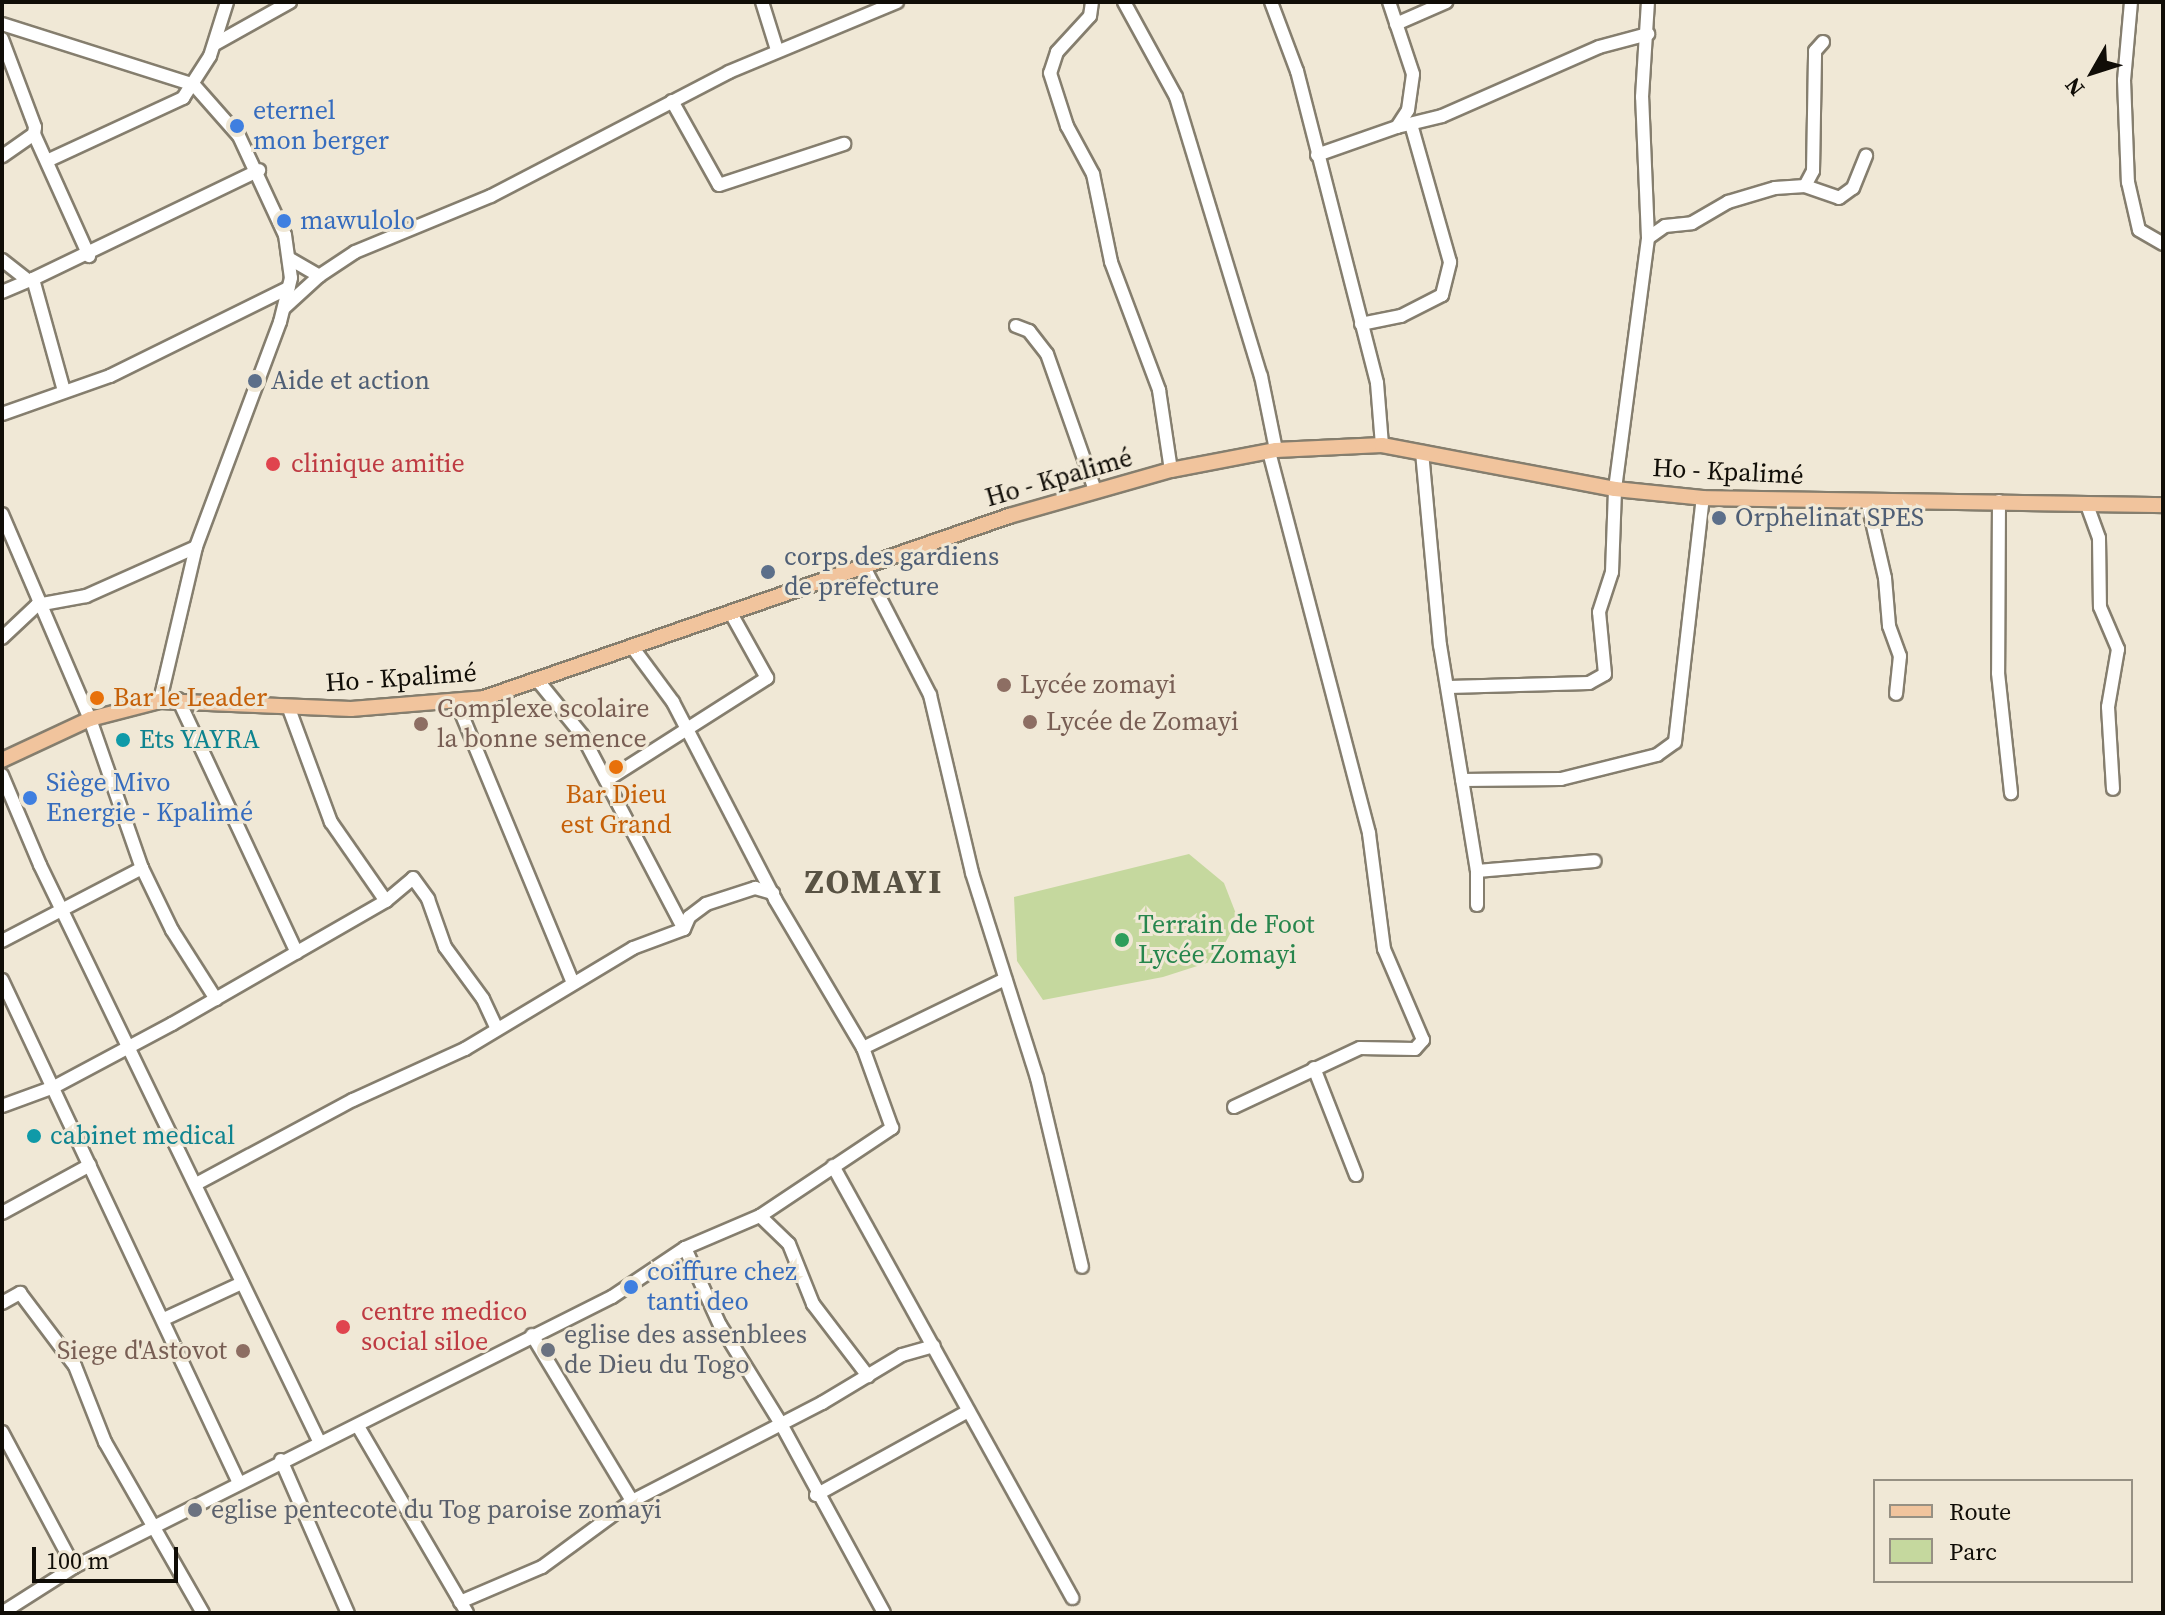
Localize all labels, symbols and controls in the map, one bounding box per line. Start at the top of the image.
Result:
north arrow [2053,32,2133,112]
text: N [2058,71,2091,103]
place label: eternel mon berger [253,95,389,156]
marker: eternel mon berger [228,117,246,135]
place label: mawulolo [300,205,415,237]
marker: mawulolo [275,212,293,230]
place label: Aide et action [271,365,430,397]
marker: Aide et action [246,372,264,390]
street label: Ho - Kpalimé [982,442,1136,514]
place label: clinique amitie [291,448,465,480]
street label: Ho - Kpalimé [1651,452,1805,492]
marker: clinique amitie [262,453,284,475]
place label: Orphelinat SPES [1735,502,1924,534]
marker: Orphelinat SPES [1710,509,1728,527]
place label: corps des gardiens de prefecture [784,541,999,602]
marker: corps des gardiens de prefecture [759,563,777,581]
street label: Ho - Kpalimé [324,657,478,699]
place label: Lycée zomayi [1020,669,1176,701]
marker: Lycée zomayi [995,676,1013,694]
place label: Bar le Leader [113,682,267,714]
marker: Bar le Leader [88,689,106,707]
place label: Complexe scolaire la bonne semence [437,693,650,754]
place label: Lycée de Zomayi [1046,706,1239,738]
marker: Lycée de Zomayi [1021,713,1039,731]
marker: Complexe scolaire la bonne semence [412,715,430,733]
place label: Ets YAYRA [139,724,260,756]
marker: Ets YAYRA [114,731,132,749]
marker: Bar Dieu est Grand [607,758,625,776]
place label: Siège Mivo Energie - Kpalimé [46,767,253,828]
place label: Bar Dieu est Grand [560,779,672,840]
marker: Siège Mivo Energie - Kpalimé [21,789,39,807]
district label: ZOMAYI [804,862,944,902]
place label: Terrain de Foot Lycée Zomayi [1138,909,1314,970]
marker: Terrain de Foot Lycée Zomayi [1113,931,1131,949]
place label: cabinet medical [50,1120,235,1152]
marker: cabinet medical [25,1127,43,1145]
place label: coiffure chez tanti deo [647,1256,797,1318]
marker: coiffure chez tanti deo [622,1278,640,1296]
place label: centre medico social siloe [361,1296,527,1358]
marker: centre medico social siloe [332,1316,354,1338]
place label: eglise des assenblees de Dieu du Togo [564,1319,807,1380]
place label: Siege d'Astovot [57,1335,227,1367]
marker: eglise des assenblees de Dieu du Togo [539,1341,557,1359]
marker: Siege d'Astovot [234,1342,252,1360]
legend [1873,1479,2133,1583]
place label: eglise pentecote du Tog paroise zomayi [211,1494,662,1526]
text: Route [1949,1495,2011,1528]
marker: eglise pentecote du Tog paroise zomayi [186,1501,204,1519]
scale bar [36,1531,182,1581]
text: Parc [1949,1535,1997,1568]
text: 100 m [46,1544,109,1577]

